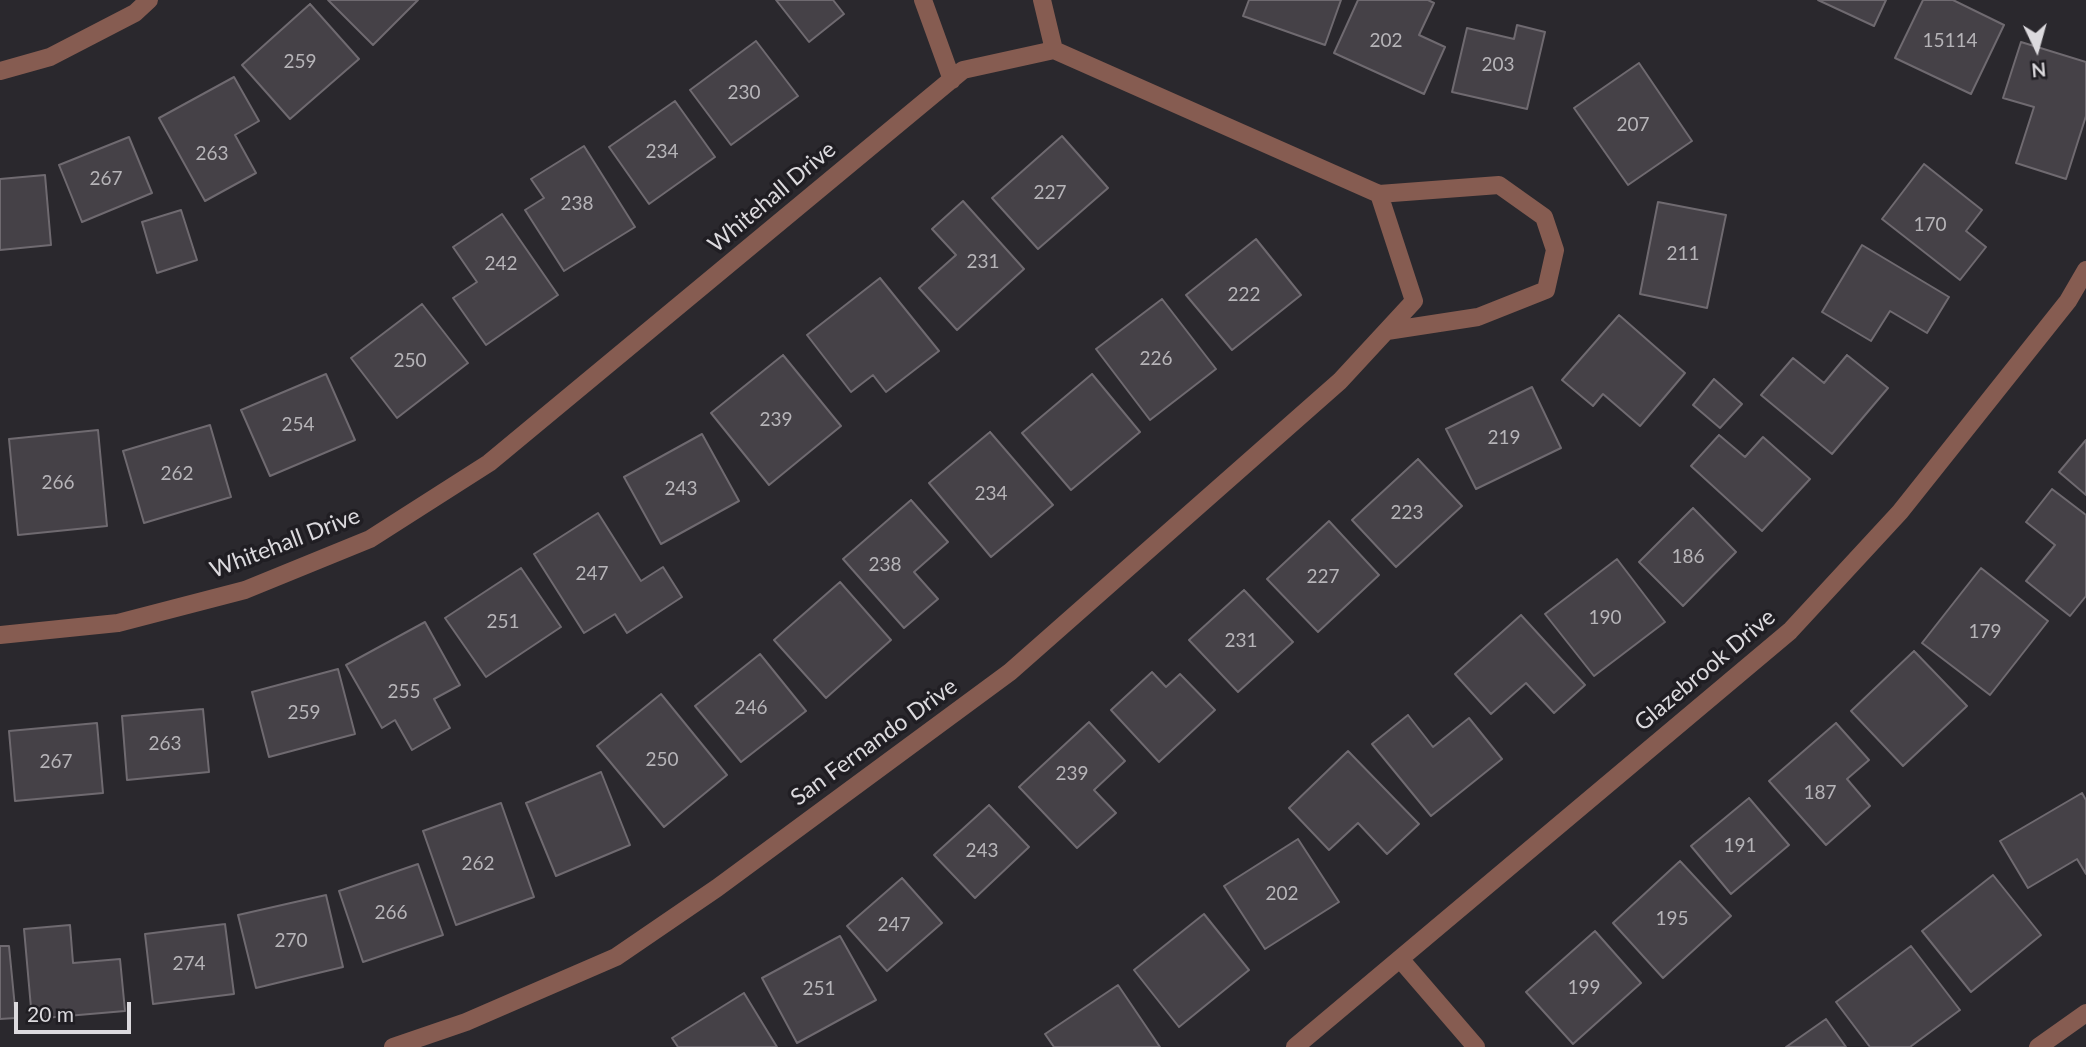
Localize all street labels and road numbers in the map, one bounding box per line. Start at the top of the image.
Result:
street label: Whitehall Drive [703,136,841,258]
street label: Whitehall Drive [206,502,364,584]
street label: Glazebrook Drive [1629,603,1781,737]
street label: San Fernando Drive [786,672,962,812]

